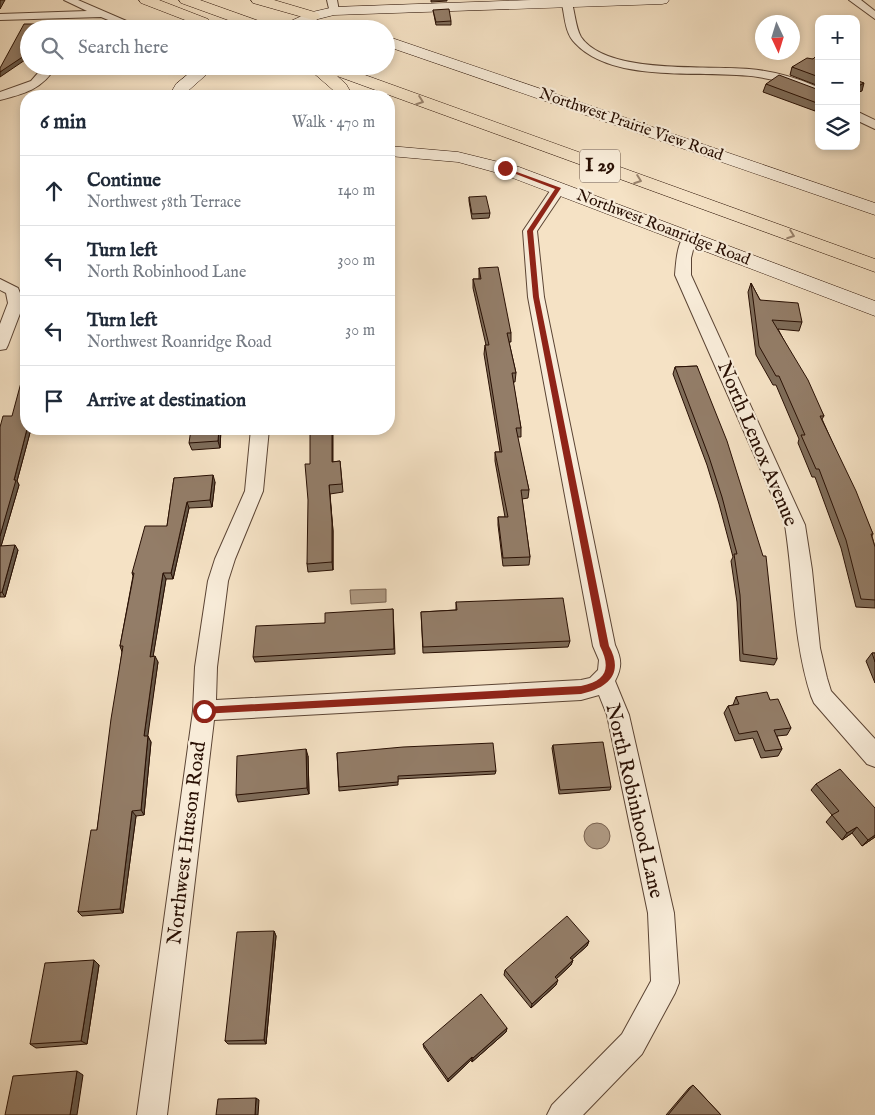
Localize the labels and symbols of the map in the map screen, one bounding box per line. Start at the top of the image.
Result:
north arrow [755,15,800,60]
street label: Northwest Prairie View Road [536,84,726,166]
one-way arrow [415,95,423,105]
road number: I 29 [580,150,620,182]
route end [494,157,517,180]
one-way arrow [633,174,642,184]
street label: Northwest Roanridge Road [573,186,753,271]
one-way arrow [786,229,795,239]
street label: North Lenox Avenue [711,358,803,530]
route start [193,700,216,723]
street label: North Robinhood Lane [599,701,669,901]
street label: Northwest Hutson Road [162,740,212,946]

